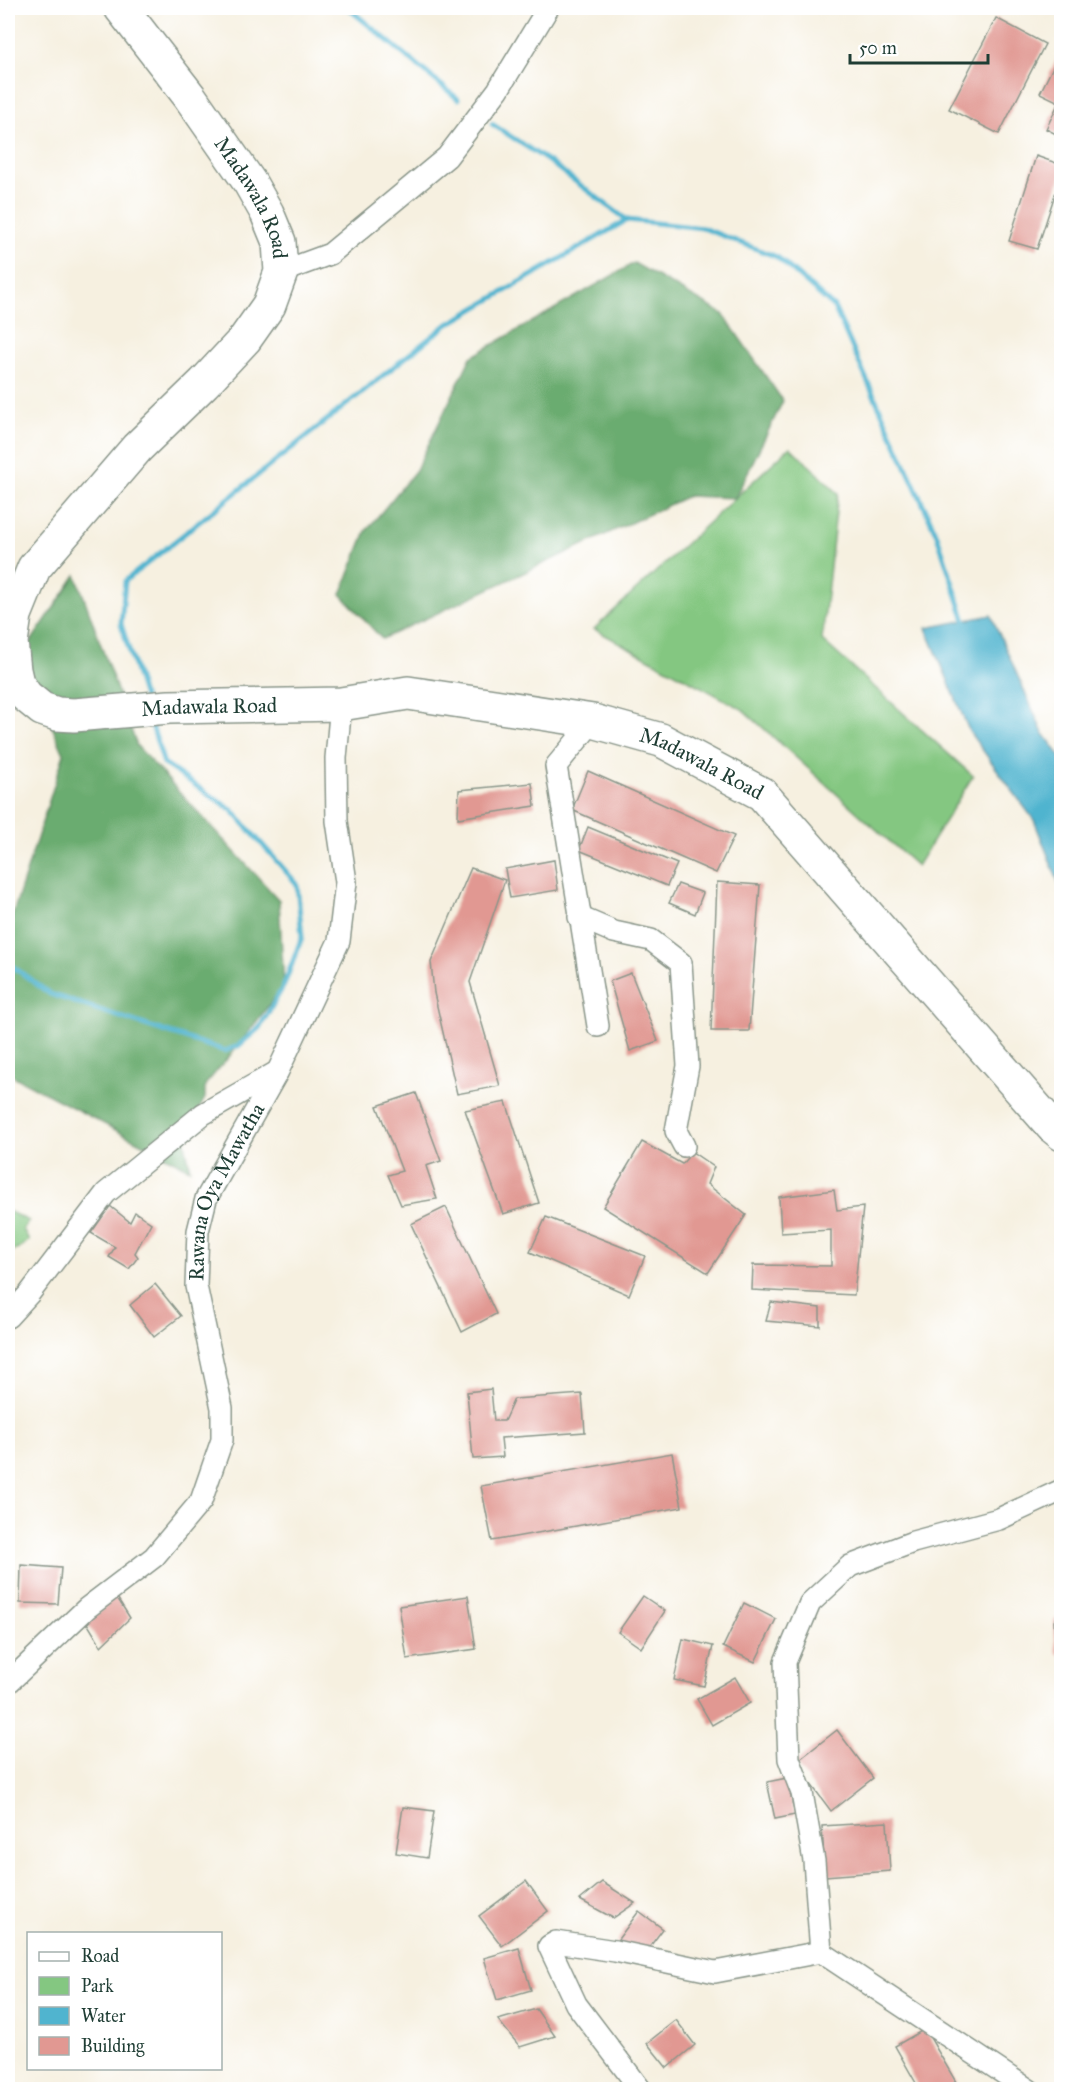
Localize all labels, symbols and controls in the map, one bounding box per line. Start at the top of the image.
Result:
scale bar [850,27,988,65]
text: 50 m [859,37,897,59]
street label: Madawala Road [209,132,293,260]
street label: Madawala Road [140,692,278,722]
street label: Madawala Road [637,722,769,806]
street label: Rawana Oya Mawatha [183,1098,270,1282]
legend [27,1932,222,2070]
text: Road [81,1945,119,1967]
text: Park [81,1975,114,1997]
text: Water [81,2005,126,2027]
text: Building [81,2035,145,2058]

